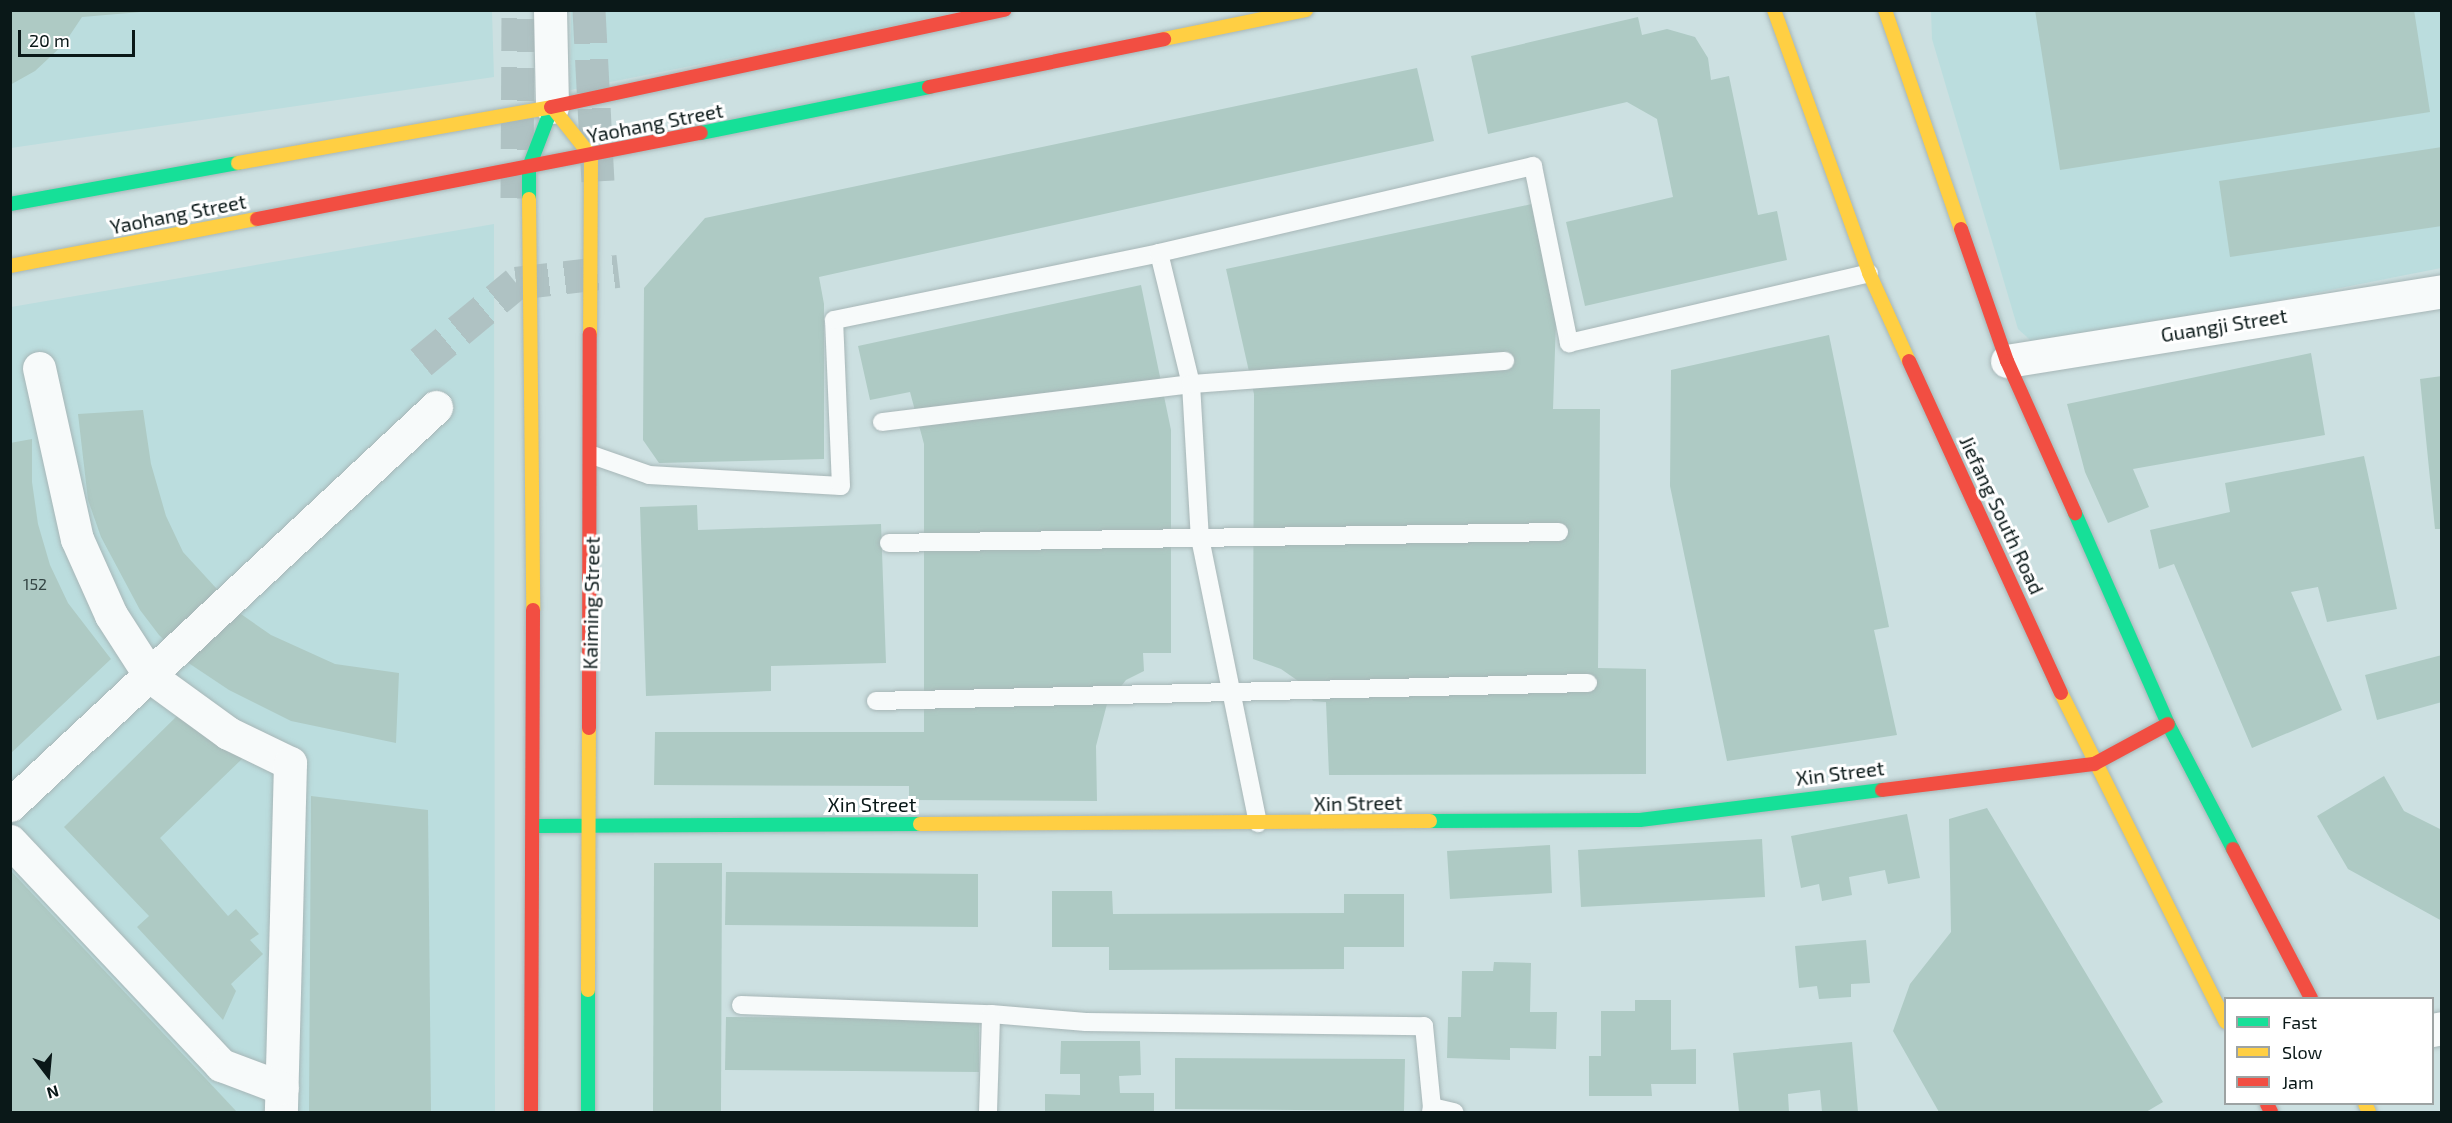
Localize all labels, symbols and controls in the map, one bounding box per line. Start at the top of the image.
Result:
scale bar [21,18,138,56]
text: 20 m [29,29,70,51]
street label: Yaohang Street [585,98,725,148]
street label: Yaohang Street [108,189,248,239]
street label: Guangji Street [2159,303,2289,347]
street label: Jiefang South Road [1955,432,2049,598]
street label: Kaiming Street [578,536,604,670]
house number: 152 [23,574,47,594]
street label: Xin Street [1794,756,1886,790]
street label: Xin Street [1313,790,1403,816]
street label: Xin Street [828,792,916,816]
legend [2224,997,2434,1105]
text: Fast [2282,1011,2317,1033]
text: Slow [2282,1041,2322,1063]
north arrow [18,1045,78,1105]
text: Jam [2282,1071,2314,1093]
text: N [45,1082,61,1104]

